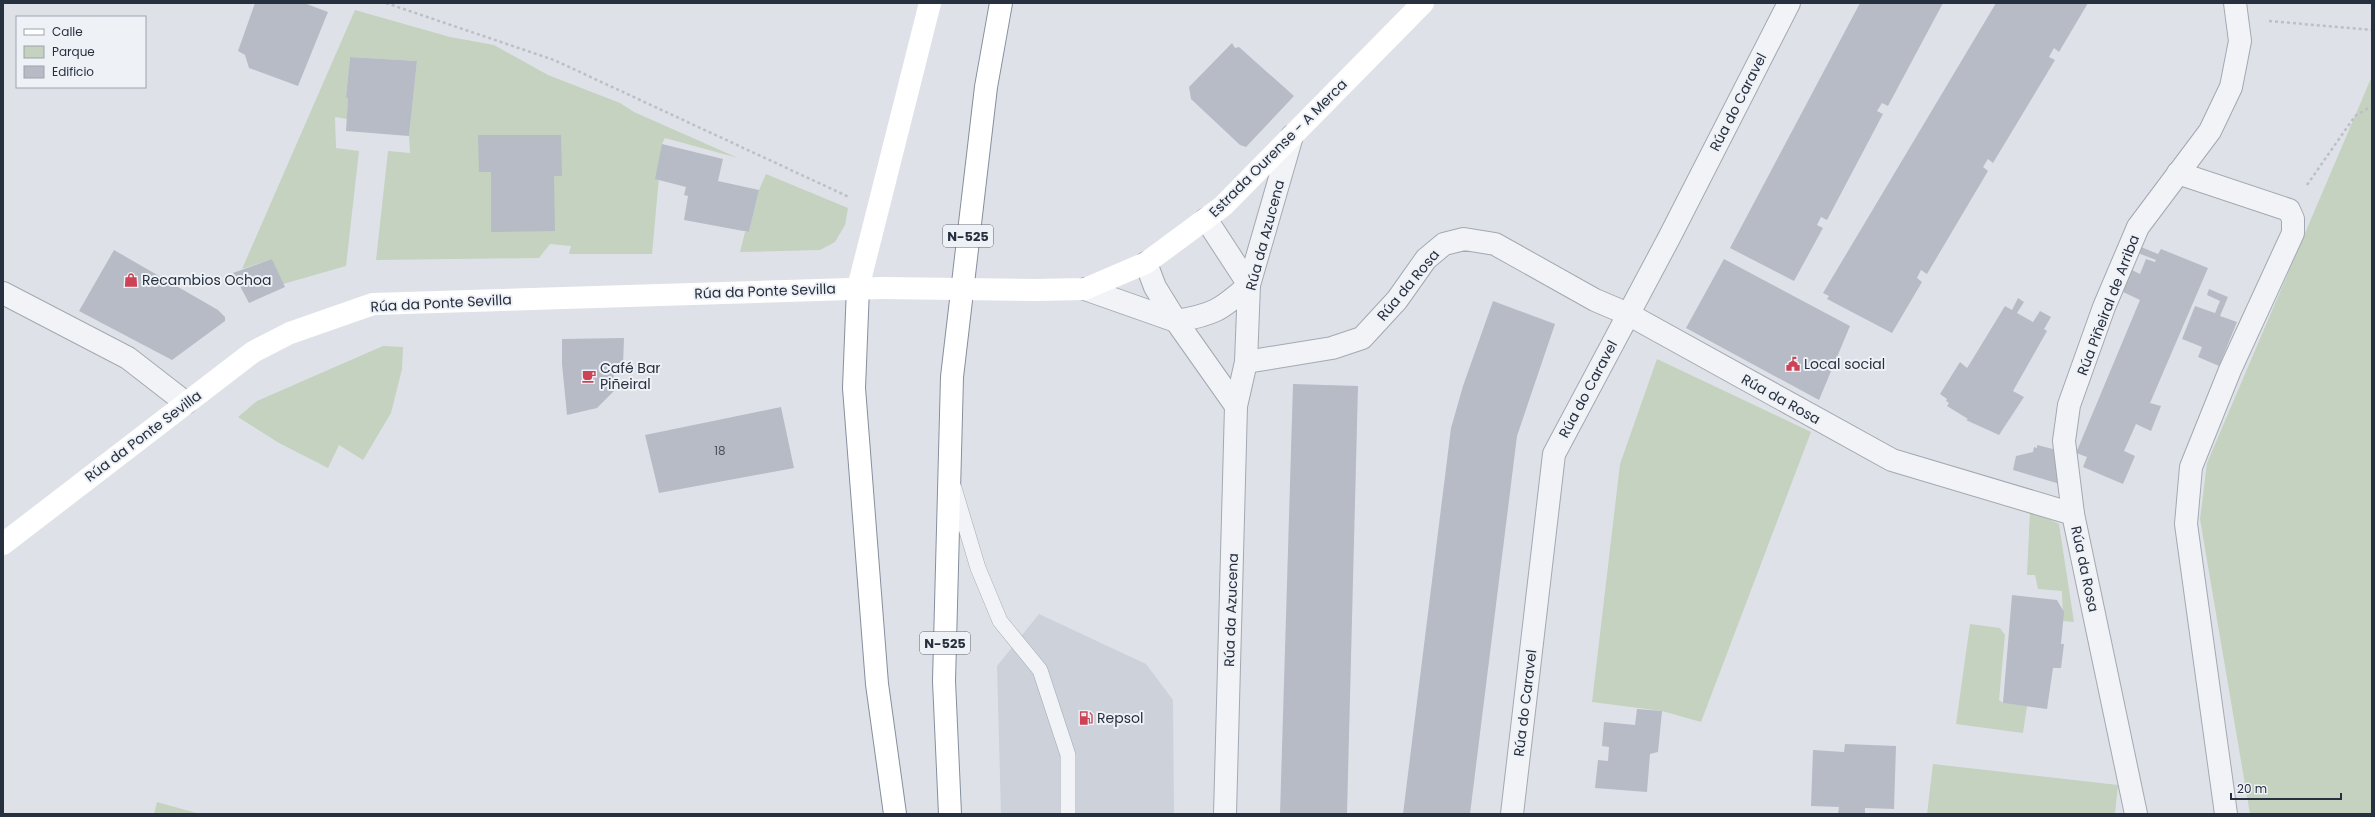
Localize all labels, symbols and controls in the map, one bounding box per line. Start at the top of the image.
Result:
legend [16,16,146,88]
text: Calle [52,23,83,40]
text: Parque [52,43,95,60]
street label: Rúa do Caravel [1705,49,1771,155]
text: Edificio [52,63,94,80]
street label: Estrada Ourense - A Merca [1204,74,1352,222]
street label: Rúa da Azucena [1241,177,1289,293]
road number: N-525 [943,225,993,247]
street label: Rúa Piñeiral de Arriba [2072,232,2144,378]
street label: Rúa da Rosa [1372,245,1444,325]
place label: Recambios Ochoa [142,270,271,290]
shop icon: Recambios Ochoa [123,272,139,288]
street label: Rúa da Ponte Sevilla [694,279,836,303]
street label: Rúa da Ponte Sevilla [370,289,512,317]
street label: Rúa do Caravel [1554,337,1622,441]
place label: Local social [1804,354,1885,374]
public building icon: Local social [1785,356,1801,372]
place label: Café Bar Piñeiral [600,358,661,394]
cafe icon: Café Bar Piñeiral [581,368,597,384]
street label: Rúa da Rosa [1738,369,1824,429]
street label: Rúa da Ponte Sevilla [81,385,205,487]
house number: 18 [714,442,726,459]
street label: Rúa da Rosa [2066,524,2104,614]
street label: Rúa da Azucena [1219,553,1243,667]
road number: N-525 [920,632,970,654]
street label: Rúa do Caravel [1509,648,1541,758]
place label: Repsol [1097,708,1143,728]
fuel station icon: Repsol [1078,710,1094,726]
scale bar [2231,775,2341,801]
text: 20 m [2237,780,2267,797]

